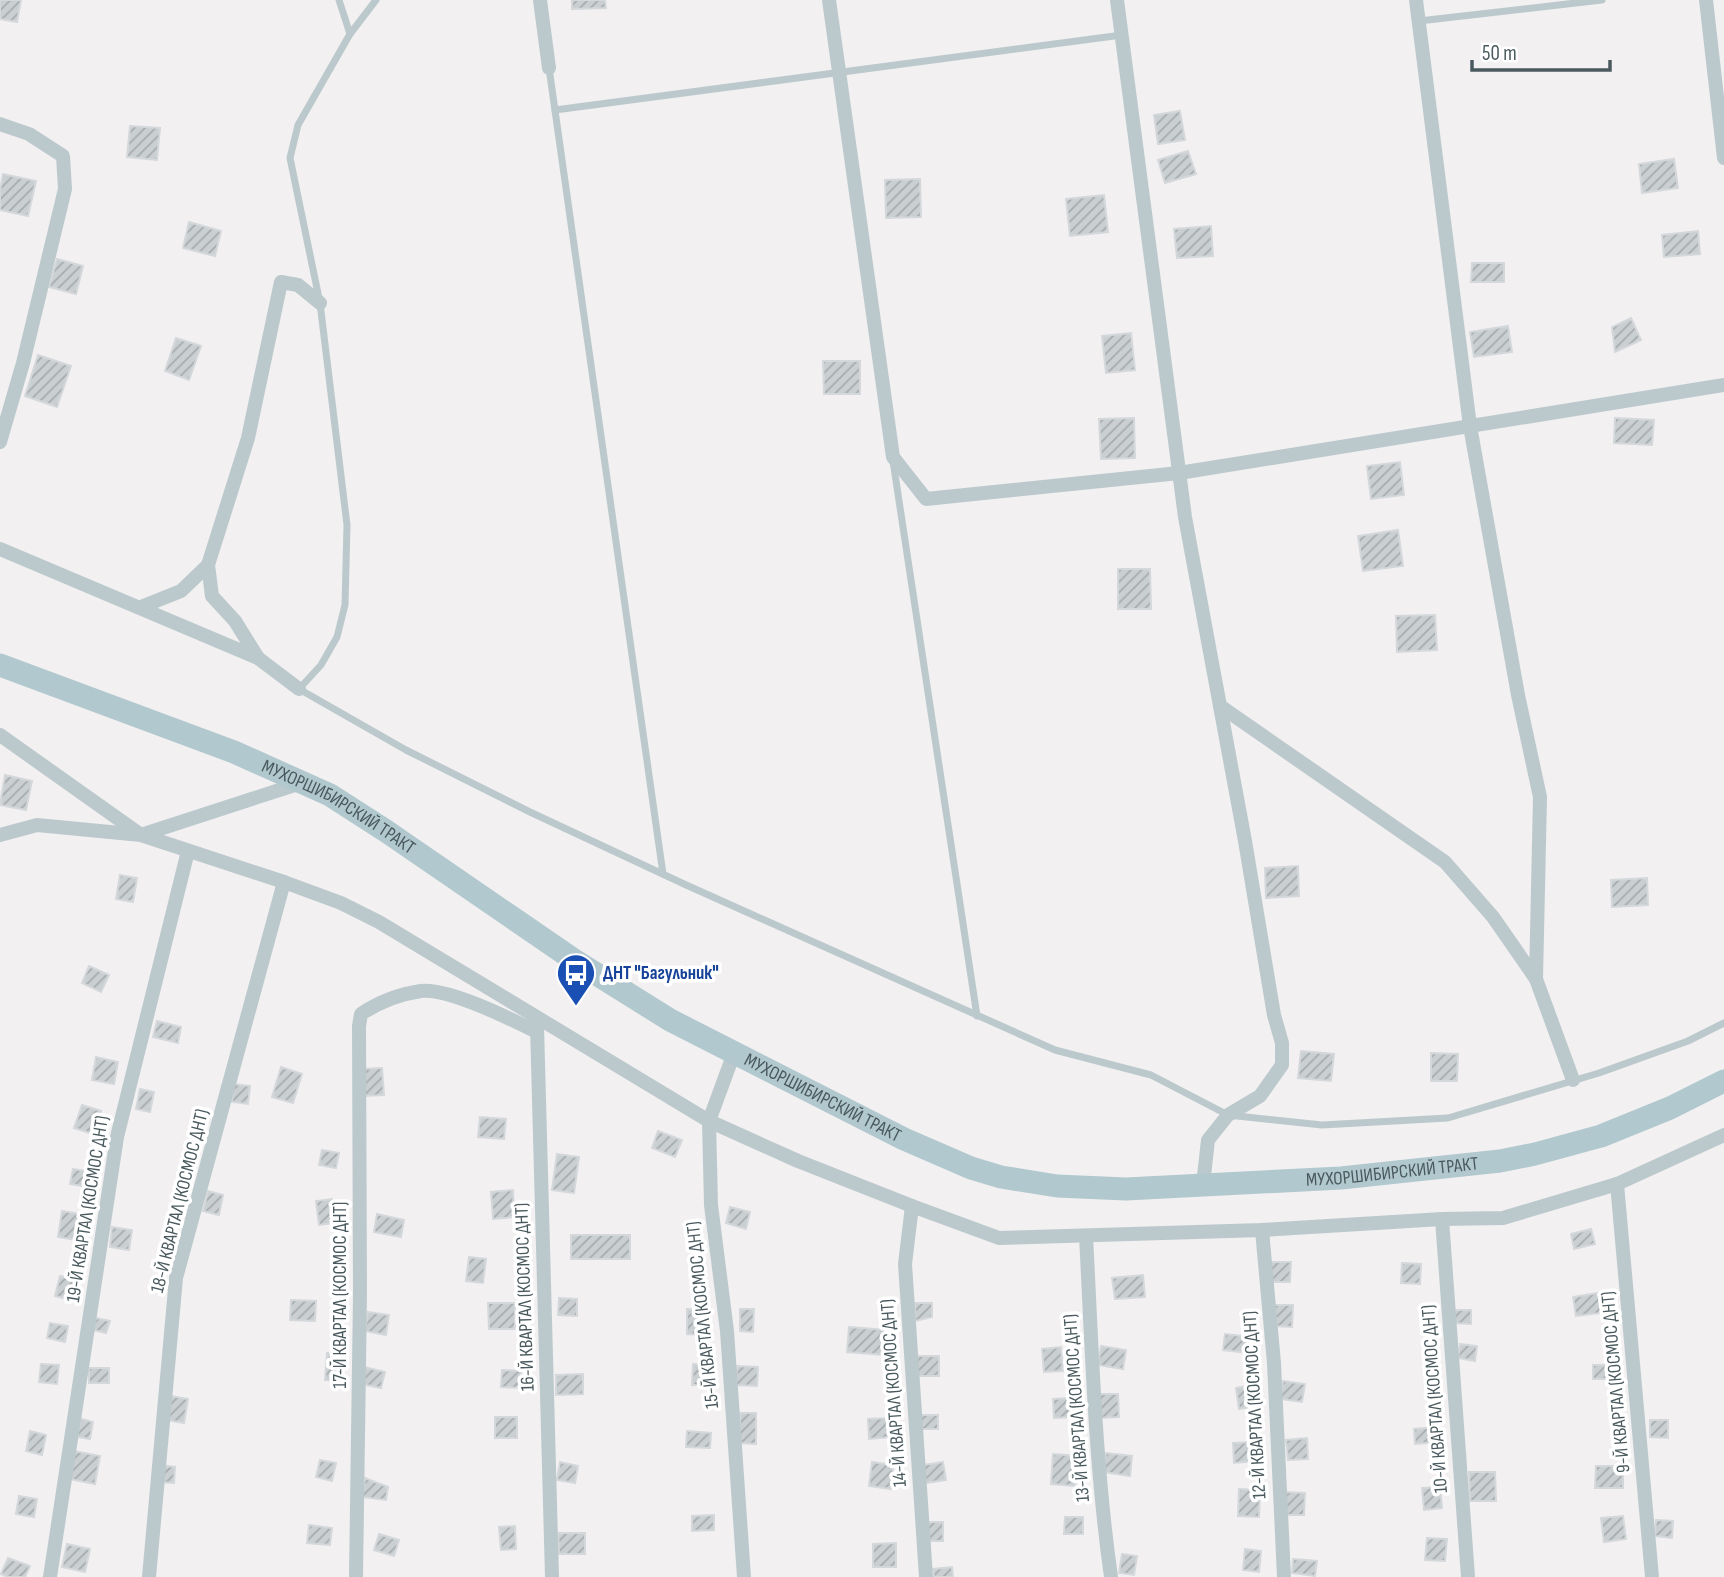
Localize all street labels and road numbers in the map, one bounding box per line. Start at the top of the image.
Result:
street label: МУХОРШИБИРСКИЙ ТРАКТ [258,755,420,859]
street label: МУХОРШИБИРСКИЙ ТРАКТ [740,1048,905,1147]
street label: 18-Й КВАРТАЛ (КОСМОС ДНТ) [146,1107,214,1295]
street label: 19-Й КВАРТАЛ (КОСМОС ДНТ) [62,1114,114,1304]
street label: МУХОРШИБИРСКИЙ ТРАКТ [1305,1152,1480,1191]
street label: 17-Й КВАРТАЛ (КОСМОС ДНТ) [329,1202,352,1388]
street label: 16-Й КВАРТАЛ (КОСМОС ДНТ) [510,1202,540,1392]
street label: 15-Й КВАРТАЛ (КОСМОС ДНТ) [682,1220,724,1410]
street label: 9-Й КВАРТАЛ (КОСМОС ДНТ) [1597,1290,1635,1474]
street label: 14-Й КВАРТАЛ (КОСМОС ДНТ) [876,1298,912,1488]
street label: 10-Й КВАРТАЛ (КОСМОС ДНТ) [1417,1304,1453,1494]
street label: 12-Й КВАРТАЛ (КОСМОС ДНТ) [1239,1310,1271,1500]
street label: 13-Й КВАРТАЛ (КОСМОС ДНТ) [1059,1313,1095,1503]

